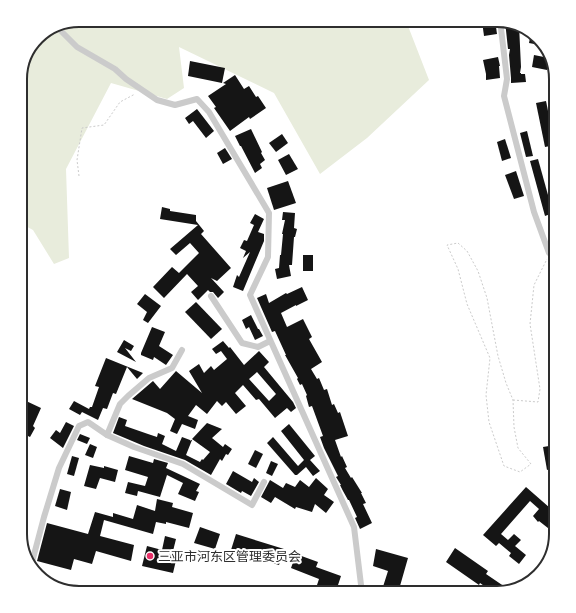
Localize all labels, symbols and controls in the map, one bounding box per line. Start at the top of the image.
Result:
place label: 三亚市河东区管理委员会 [158,549,301,564]
marker: 三亚市河东区管理委员会 [145,551,155,561]

